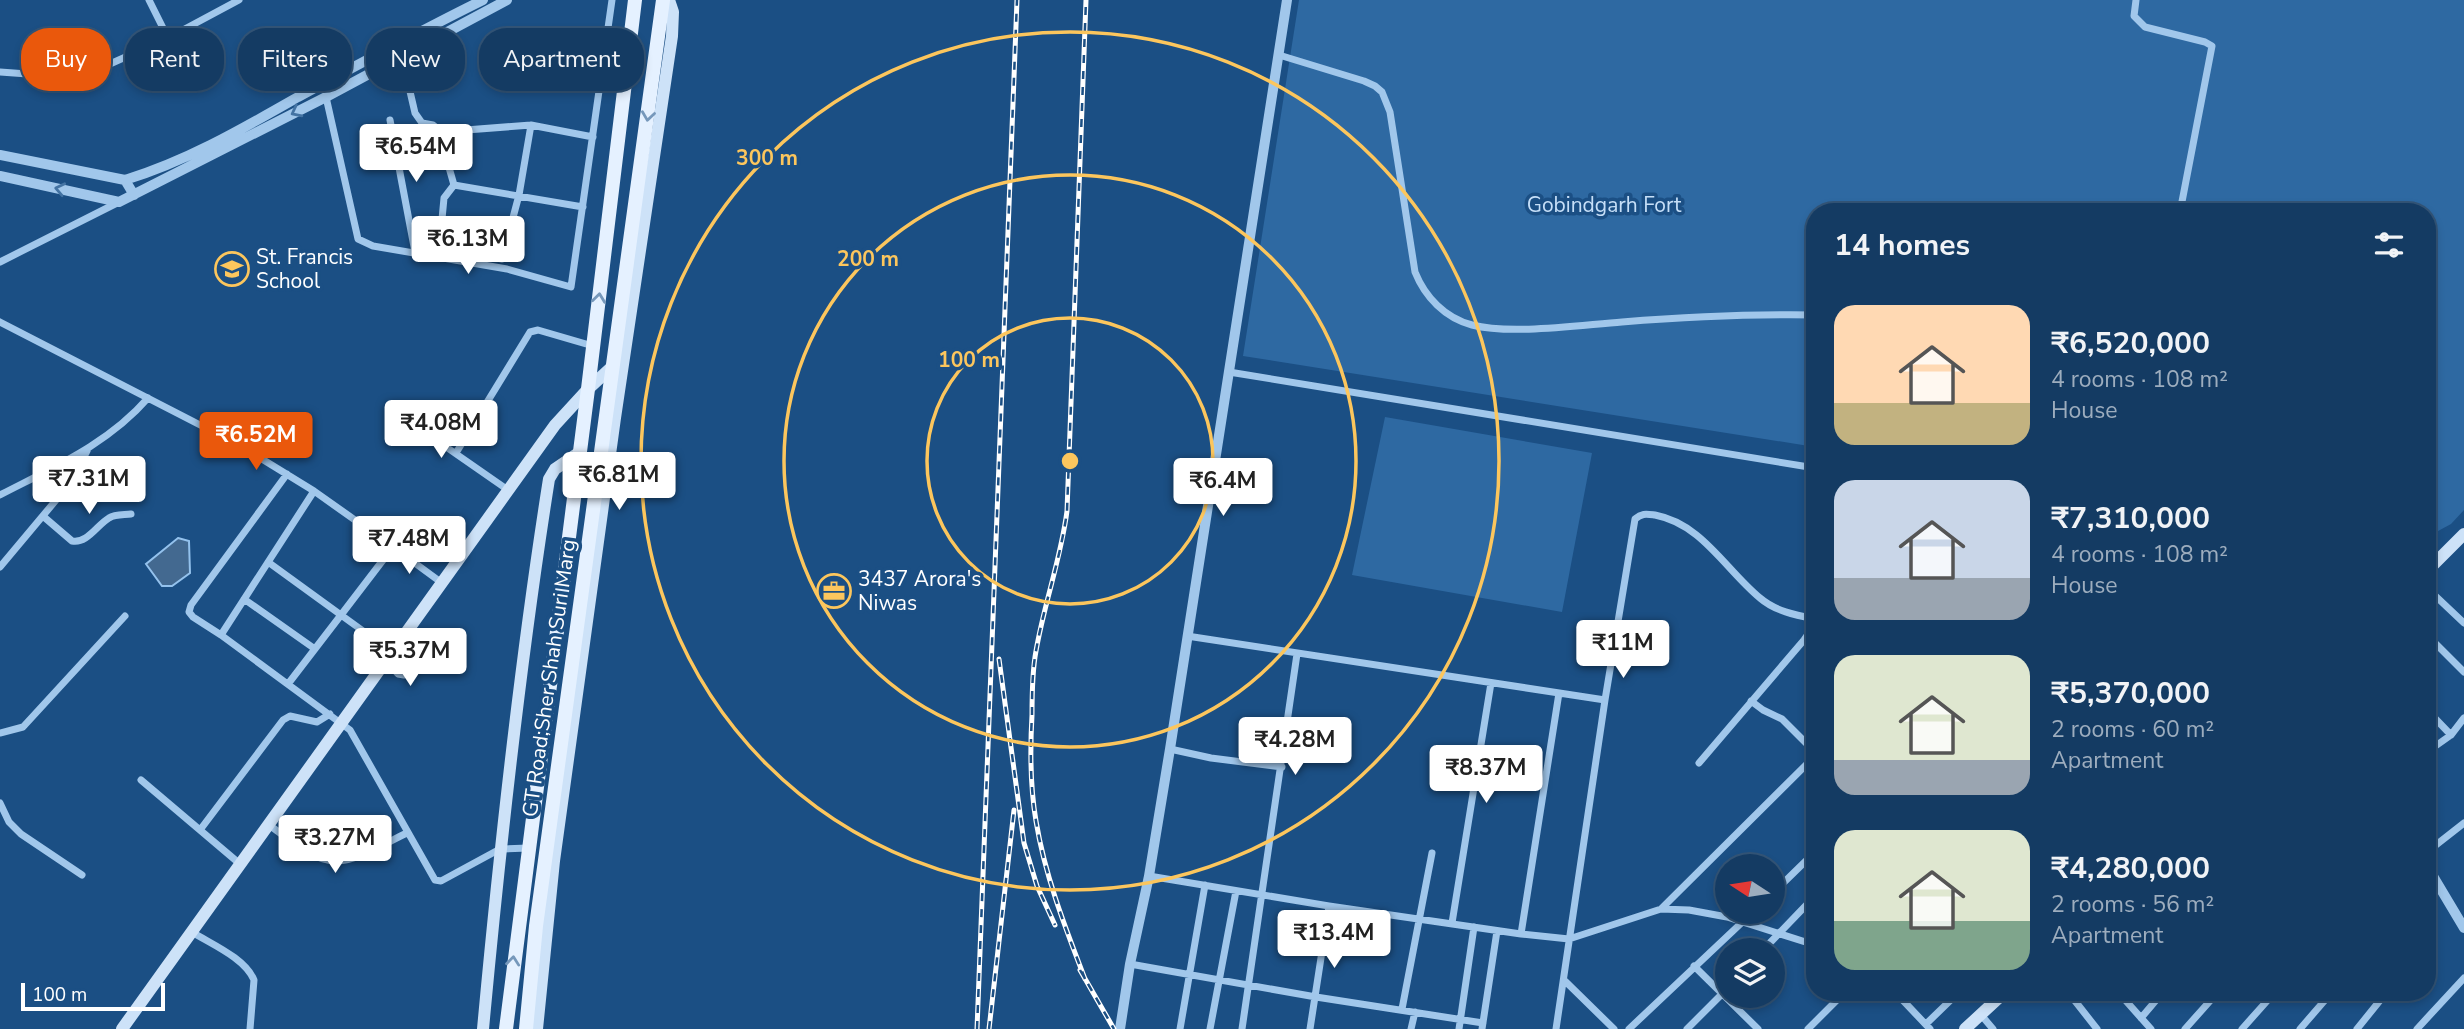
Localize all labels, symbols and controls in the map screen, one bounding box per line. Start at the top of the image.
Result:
chip: Buy [21,28,111,91]
chip: Rent [125,28,224,91]
chip: Filters [238,28,352,91]
chip: New [366,28,465,91]
chip: Apartment [479,28,644,91]
one-way arrow [291,104,303,118]
one-way arrow [640,110,655,122]
pin: ₹6.54M [359,124,473,184]
text: ₹6.54M [376,131,456,162]
text: 300 m [736,144,798,172]
one-way arrow [54,183,66,198]
park label: Gobindgarh Fort [1527,191,1682,219]
pin: ₹6.13M [411,216,525,276]
text: ₹6.13M [428,223,508,254]
text: 14 homes [1834,225,1970,266]
icon: filters [2370,226,2408,264]
place label: St. Francis School [256,243,353,295]
text: 200 m [837,245,899,273]
school or university icon: St. Francis School [213,250,251,288]
one-way arrow [591,292,606,304]
text: ₹6,520,000 [2051,323,2210,364]
icon: home [1890,333,1974,417]
text: 100 m [938,346,1000,374]
text: 4 rooms · 108 m² [2051,364,2228,395]
text: House [2051,395,2118,426]
pin: ₹4.08M [384,400,498,460]
text: ₹4.08M [401,407,481,438]
pin: ₹6.52M [199,412,313,472]
text: ₹6.52M [216,419,296,450]
centre of rings [1058,449,1082,473]
pin: ₹6.81M [562,452,676,512]
pin: ₹7.31M [32,456,146,516]
pin: ₹6.4M [1174,458,1272,518]
text: ₹6.81M [579,459,659,490]
text: ₹7.31M [49,463,129,494]
text: ₹6.4M [1189,465,1257,496]
text: ₹7,310,000 [2051,498,2210,539]
icon: home [1890,508,1974,592]
pin: ₹7.48M [352,516,466,576]
text: ₹7.48M [369,523,449,554]
street label: GT Road;Sher Shah Suri Marg [516,537,582,819]
text: 4 rooms · 108 m² [2051,539,2228,570]
place label: 3437 Arora's Niwas [858,565,981,617]
text: House [2051,570,2118,601]
office icon: 3437 Arora's Niwas [815,572,853,610]
pin: ₹11M [1582,620,1664,680]
text: ₹11M [1592,627,1654,658]
pin: ₹5.37M [353,628,467,688]
text: ₹5.37M [370,635,450,666]
text: ₹5,370,000 [2051,673,2210,714]
icon: home [1890,683,1974,767]
text: 2 rooms · 60 m² [2051,714,2214,745]
pin: ₹4.28M [1238,718,1352,777]
text: ₹4.28M [1255,724,1335,755]
text: Apartment [2051,745,2163,776]
pin: ₹8.37M [1429,746,1543,805]
text: ₹8.37M [1446,752,1526,783]
pin: ₹3.27M [278,816,392,875]
text: ₹3.27M [295,822,375,853]
text: ₹4,280,000 [2051,848,2210,889]
north arrow [1715,854,1785,924]
map controls [1715,854,1785,1008]
icon: home [1890,858,1974,942]
text: 2 rooms · 56 m² [2051,889,2214,920]
pin: ₹13.4M [1277,911,1391,970]
text: ₹13.4M [1294,917,1374,948]
text: Apartment [2051,920,2163,951]
button: layers [1715,938,1785,1008]
one-way arrow [506,955,521,967]
scale bar [21,980,164,1012]
text: 100 m [32,982,87,1008]

